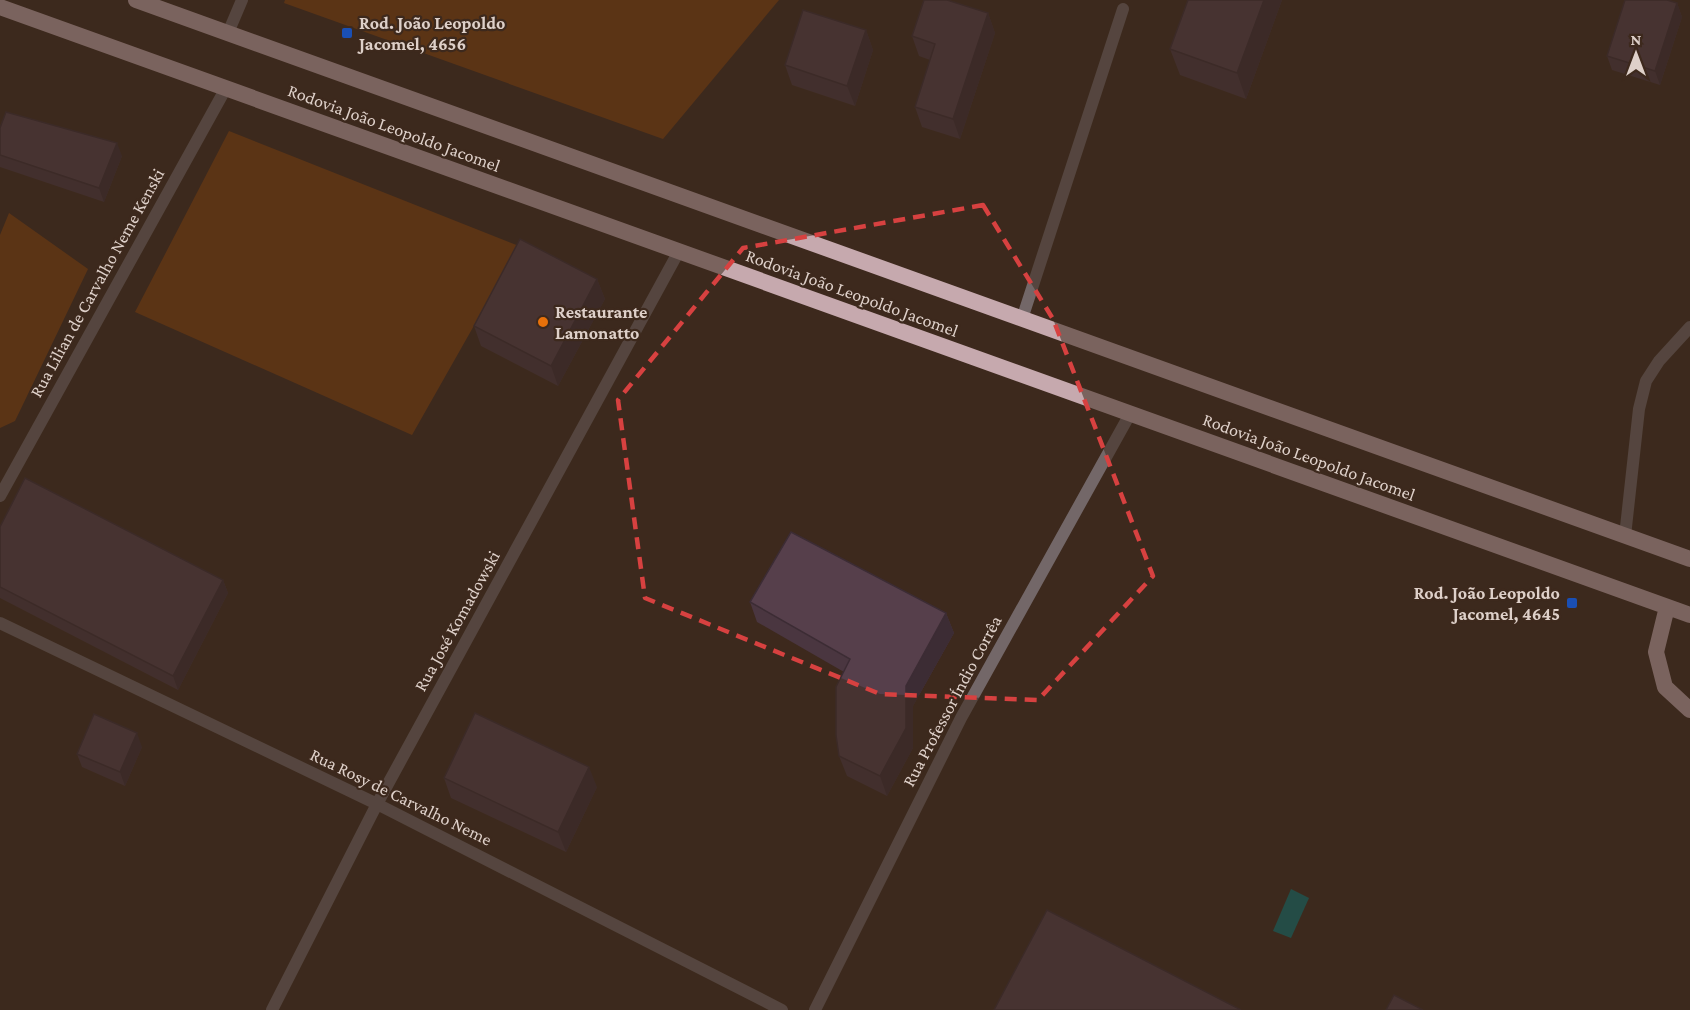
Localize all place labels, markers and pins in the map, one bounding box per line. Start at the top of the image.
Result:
place label: Rod. João Leopoldo Jacomel, 4656 [357,13,505,54]
marker: Rod. João Leopoldo Jacomel, 4656 [340,26,354,40]
place label: Restaurante Lamonatto [555,302,647,343]
marker: Restaurante Lamonatto [536,315,550,329]
place label: Rod. João Leopoldo Jacomel, 4645 [1414,583,1560,624]
marker: Rod. João Leopoldo Jacomel, 4645 [1565,596,1579,610]

